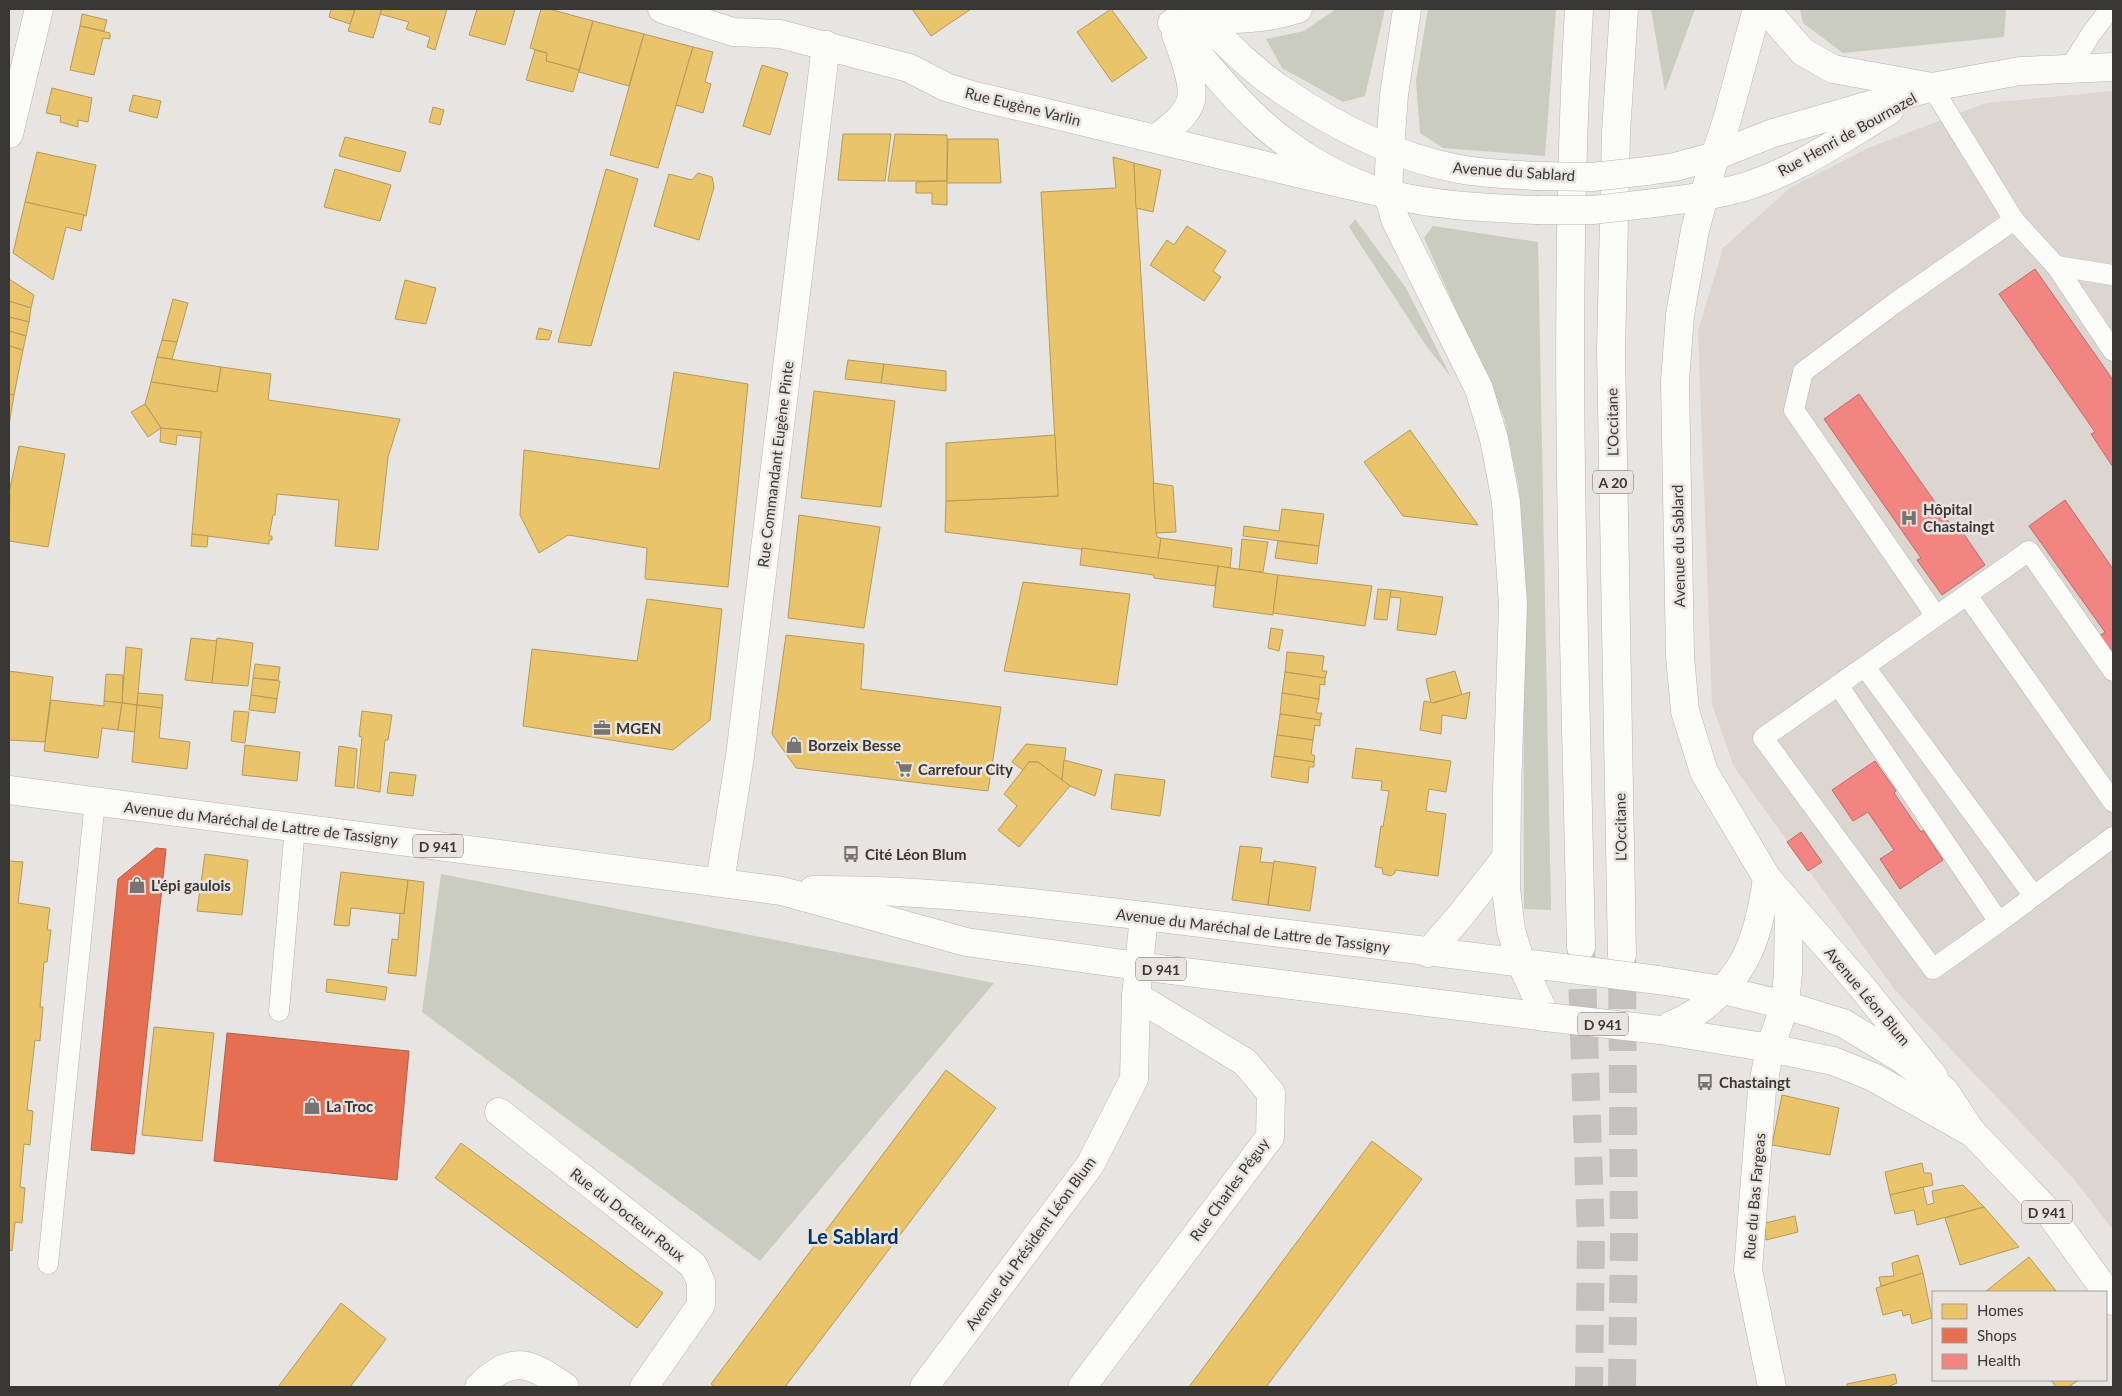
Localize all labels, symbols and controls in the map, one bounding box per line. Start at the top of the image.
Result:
street label: Rue Eugène Varlin [963,83,1083,129]
street label: Rue Henri de Bournazel [1775,88,1919,180]
street label: Avenue du Sablard [1452,158,1576,184]
street label: Rue Commandant Eugène Pinte [753,360,797,568]
street label: L'Occitane [1602,388,1622,456]
road number: A 20 [1593,471,1633,494]
street label: Avenue du Sablard [1668,485,1688,607]
place label: Hôpital Chastaingt [1923,500,1995,535]
hospital icon: Hôpital Chastaingt [1899,508,1919,528]
office icon: MGEN [592,718,612,738]
place label: MGEN [616,719,661,737]
shop icon: Borzeix Besse [784,735,804,755]
place label: Borzeix Besse [808,736,901,754]
supermarket icon: Carrefour City [894,759,914,779]
place label: Carrefour City [918,760,1013,778]
street label: L'Occitane [1610,793,1630,861]
street label: Avenue du Maréchal de Lattre de Tassigny [123,797,399,849]
road number: D 941 [413,834,463,858]
bus stop icon: Cité Léon Blum [841,844,861,864]
place label: Cité Léon Blum [865,845,967,863]
shop icon: L'épi gaulois [127,875,147,895]
place label: L'épi gaulois [151,876,231,894]
street label: Avenue du Maréchal de Lattre de Tassigny [1115,904,1391,956]
street label: Avenue Léon Blum [1822,943,1914,1049]
road number: D 941 [1136,958,1186,981]
road number: D 941 [1578,1012,1628,1036]
bus stop icon: Chastaingt [1695,1072,1715,1092]
place label: Chastaingt [1719,1073,1791,1091]
shop icon: La Troc [302,1096,322,1116]
place label: La Troc [326,1097,373,1115]
street label: Rue du Bas Fargeas [1740,1132,1768,1260]
street label: Rue Charles Péguy [1186,1134,1273,1244]
street label: Avenue du Président Léon Blum [961,1153,1099,1333]
street label: Rue du Docteur Roux [567,1164,689,1265]
road number: D 941 [2022,1200,2072,1224]
district label: Le Sablard [807,1224,899,1248]
legend [1932,1291,2107,1381]
text: Homes [1977,1301,2023,1319]
text: Shops [1977,1326,2017,1344]
text: Health [1977,1351,2021,1369]

